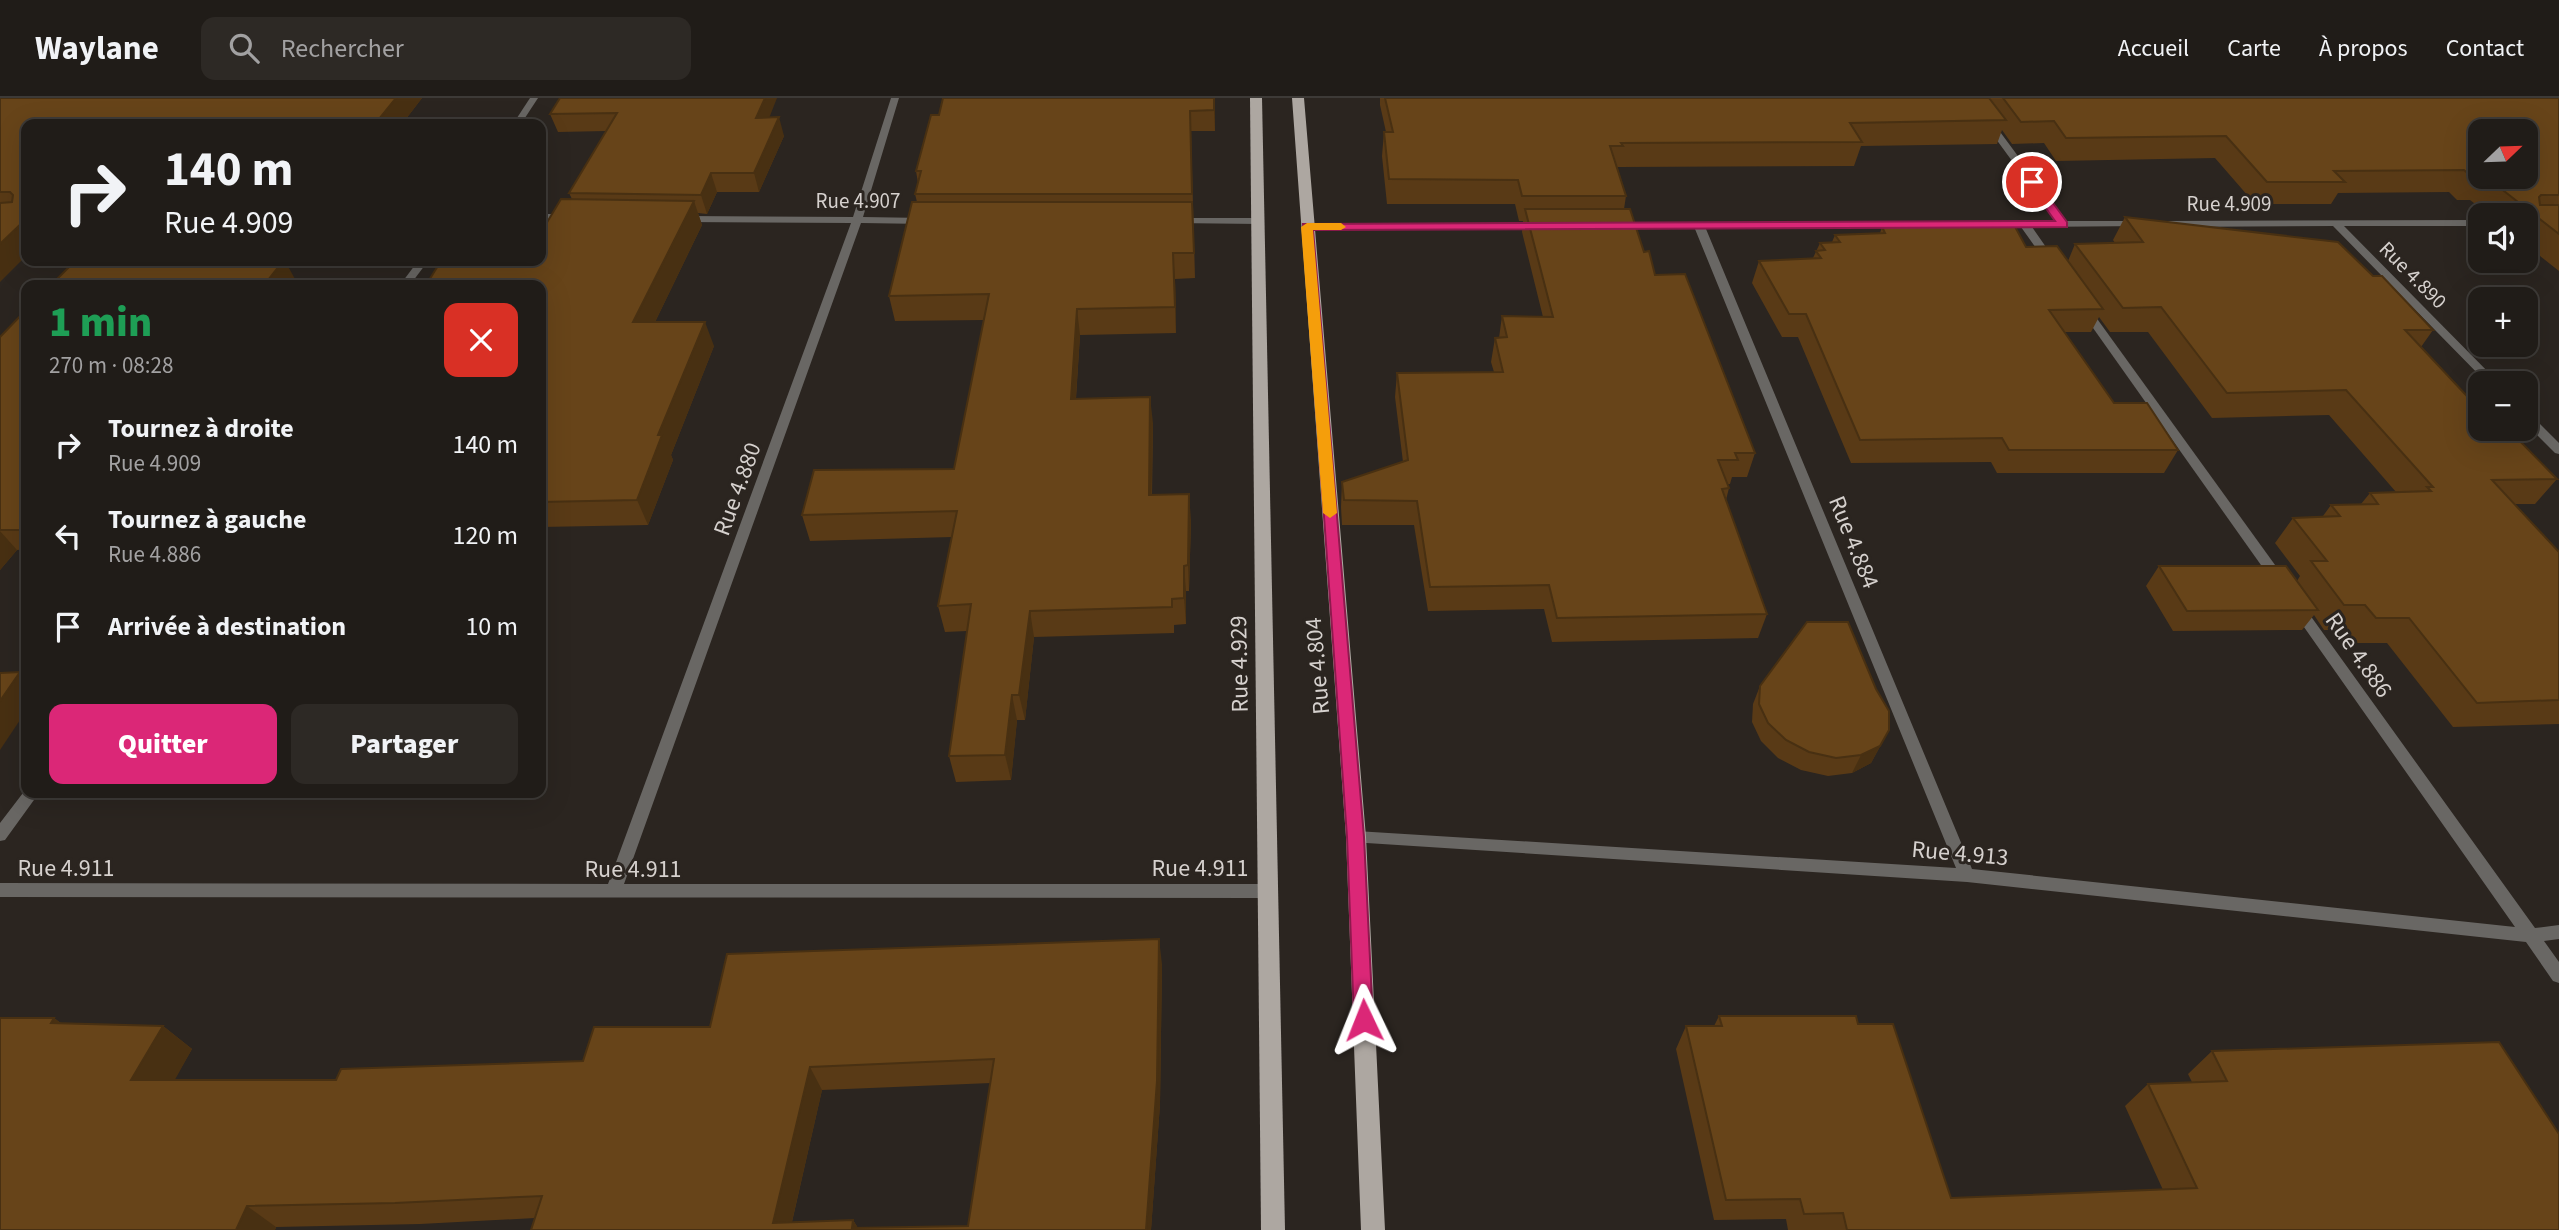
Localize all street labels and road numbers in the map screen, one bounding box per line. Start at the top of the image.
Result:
street label: Rue 4.907 [816,186,900,216]
street label: Rue 4.909 [2187,189,2271,219]
street label: Rue 4.890 [2372,234,2454,316]
street label: Rue 4.880 [704,438,771,541]
street label: Rue 4.884 [1819,491,1888,594]
street label: Rue 4.886 [2316,605,2401,705]
street label: Rue 4.929 [1221,615,1258,713]
street label: Rue 4.804 [1296,616,1339,716]
street label: Rue 4.913 [1910,832,2010,875]
street label: Rue 4.911 [17,851,115,886]
street label: Rue 4.911 [1151,851,1249,886]
street label: Rue 4.911 [584,852,682,887]

